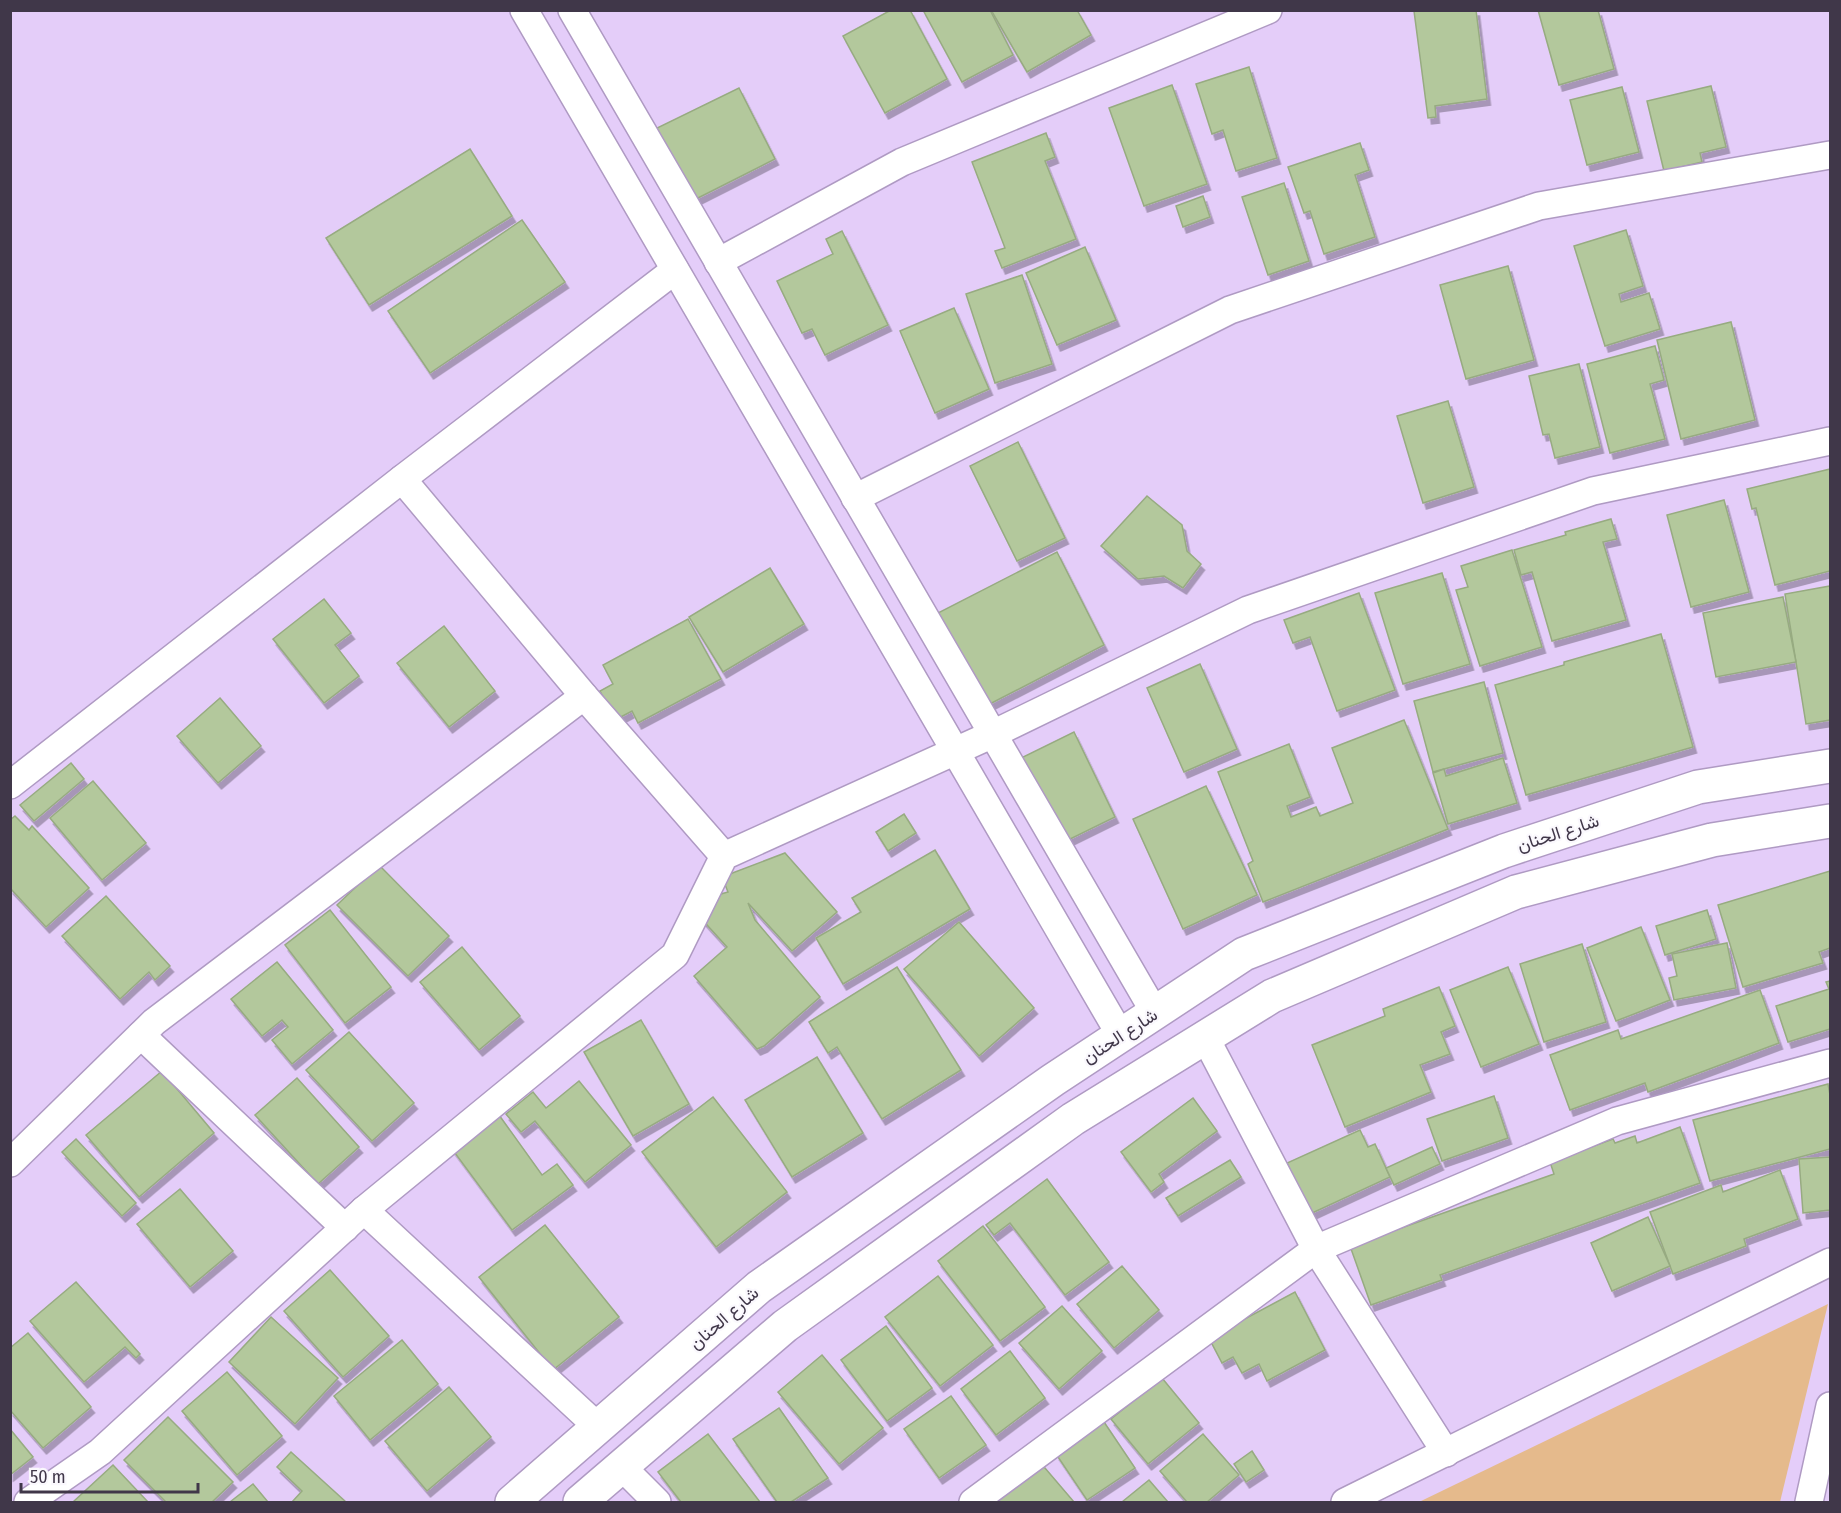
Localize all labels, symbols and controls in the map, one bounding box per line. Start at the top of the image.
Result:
street label: شارع الحنان [1514,809,1602,858]
street label: شارع الحنان [1078,1004,1162,1069]
street label: شارع الحنان [685,1282,764,1355]
scale bar [21,1456,198,1494]
text: 50 m [30,1466,66,1488]

